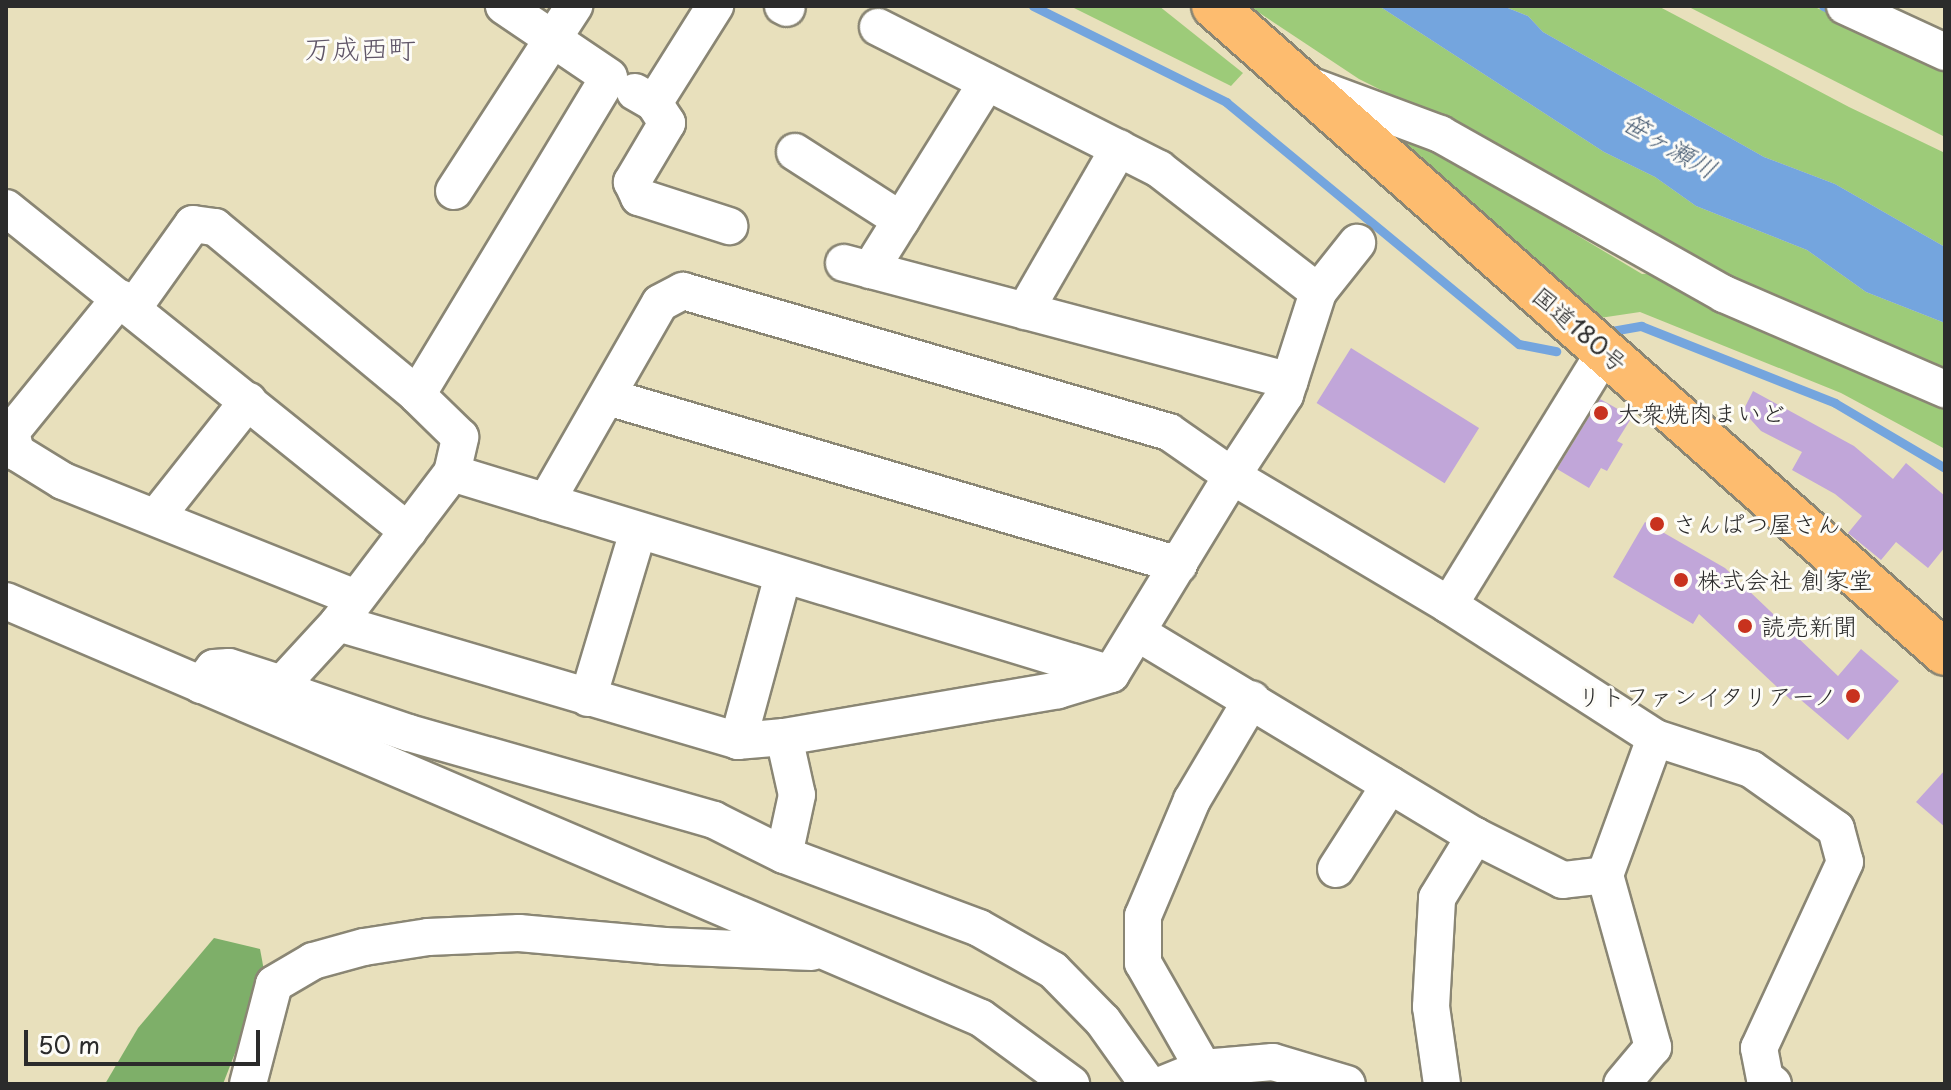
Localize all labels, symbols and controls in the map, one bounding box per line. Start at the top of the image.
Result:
district label: 万成西町 [304,31,416,65]
water label: 笹ヶ瀬川 [1617,105,1723,185]
street label: 国道180号 [1527,280,1633,378]
place label: 大衆焼肉まいど [1617,399,1785,427]
marker: 大衆焼肉まいど [1592,404,1610,422]
place label: さんぱつ屋さん [1673,510,1841,538]
marker: さんぱつ屋さん [1648,515,1666,533]
place label: 株式会社 創家堂 [1697,566,1873,594]
marker: 株式会社 創家堂 [1672,571,1690,589]
place label: 読売新聞 [1761,612,1857,640]
marker: 読売新聞 [1736,617,1754,635]
place label: リトファンイタリアーノ [1574,682,1837,710]
marker: リトファンイタリアーノ [1844,687,1862,705]
scale bar [28,1014,264,1064]
text: 50 m [38,1026,100,1062]

